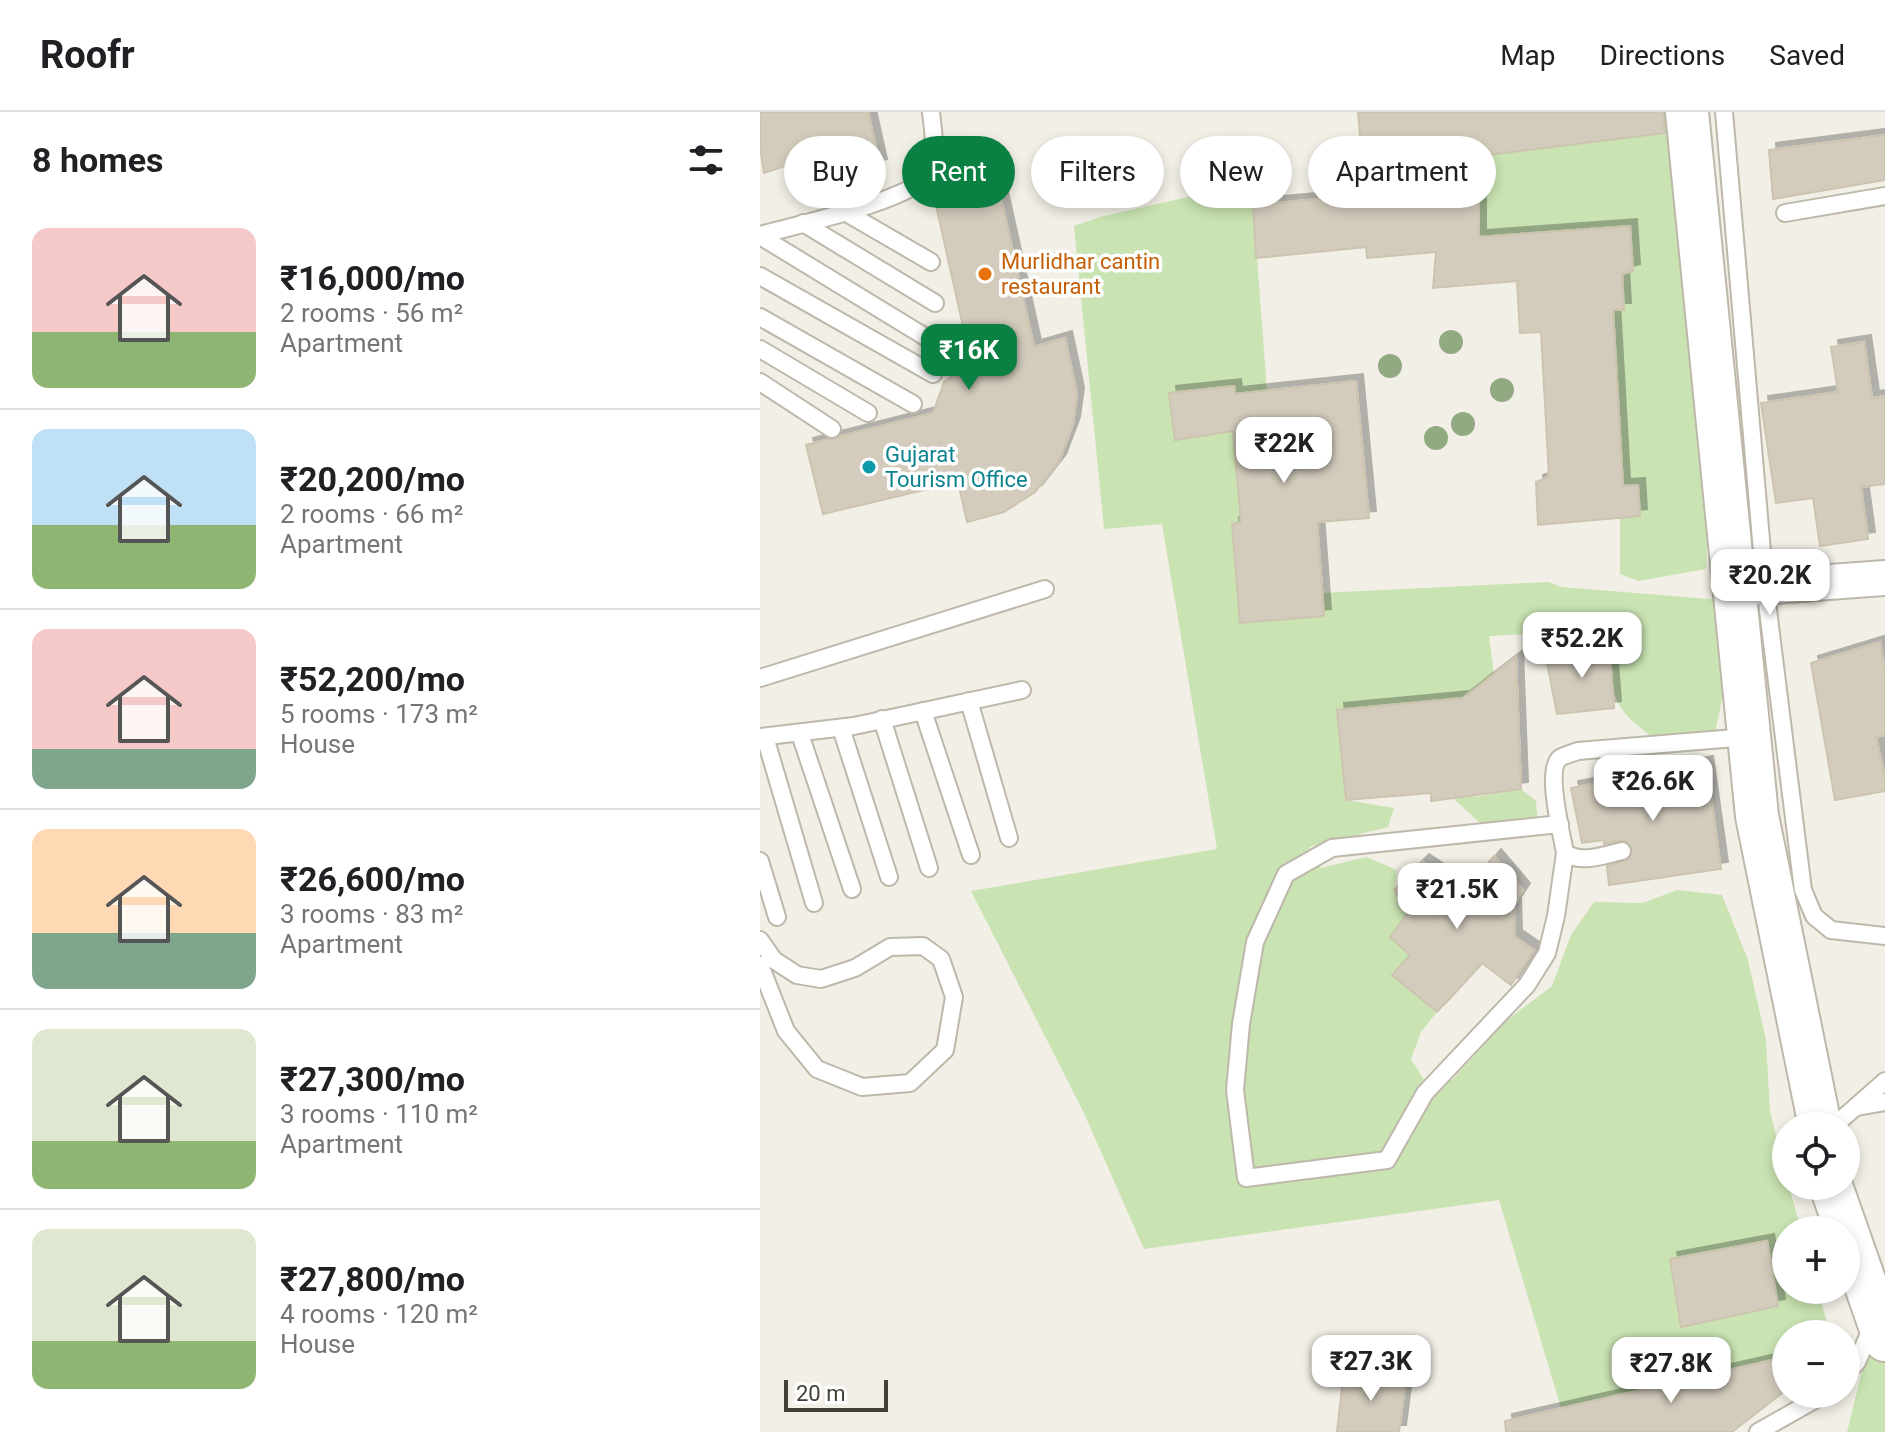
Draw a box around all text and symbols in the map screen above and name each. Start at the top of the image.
text: Roofr [40,33,135,77]
text: Map [1500,39,1556,72]
text: Directions [1600,39,1725,72]
text: Saved [1769,39,1845,72]
chip: Buy [784,136,886,208]
chip: Rent [902,136,1015,208]
chip: Filters [1031,136,1164,208]
chip: New [1180,136,1292,208]
chip: Apartment [1308,136,1496,208]
icon: filters [684,138,728,182]
text: 8 homes [32,140,163,180]
place label: Murlidhar cantin restaurant [1001,249,1160,299]
text: ₹16,000/mo [280,258,465,298]
icon: home [96,260,192,356]
marker: Murlidhar cantin restaurant [976,265,994,283]
text: 2 rooms · 56 m² [280,298,463,328]
pin: ₹16K [922,324,1016,392]
text: Apartment [280,328,403,358]
text: ₹16K [939,335,999,365]
pin: ₹22K [1237,417,1331,485]
text: ₹22K [1254,428,1314,458]
place label: Gujarat Tourism Office [885,442,1028,492]
marker: Gujarat Tourism Office [860,458,878,476]
text: ₹20,200/mo [280,459,465,499]
icon: home [96,461,192,557]
text: 2 rooms · 66 m² [280,499,463,529]
text: Apartment [280,529,403,559]
pin: ₹20.2K [1705,549,1835,617]
text: ₹20.2K [1729,560,1811,590]
pin: ₹52.2K [1517,612,1647,680]
text: ₹52.2K [1541,623,1623,653]
text: ₹52,200/mo [280,659,465,699]
icon: home [96,661,192,757]
text: 5 rooms · 173 m² [280,699,478,729]
text: House [280,729,355,759]
pin: ₹26.6K [1588,755,1718,823]
text: ₹26.6K [1612,766,1694,796]
text: ₹26,600/mo [280,859,465,899]
icon: home [96,861,192,957]
pin: ₹21.5K [1392,863,1522,931]
text: ₹21.5K [1416,874,1498,904]
text: 3 rooms · 83 m² [280,899,463,929]
text: Apartment [280,929,403,959]
text: ₹27,300/mo [280,1059,465,1099]
icon: home [96,1061,192,1157]
text: 3 rooms · 110 m² [280,1099,478,1129]
map controls [1772,1112,1860,1408]
button: locate [1772,1112,1860,1200]
text: Apartment [280,1129,403,1159]
button: + [1772,1216,1860,1304]
text: ₹27,800/mo [280,1259,465,1299]
icon: home [96,1261,192,1357]
text: 4 rooms · 120 m² [280,1299,478,1329]
button: − [1772,1320,1860,1408]
text: House [280,1329,355,1359]
pin: ₹27.3K [1306,1335,1436,1403]
pin: ₹27.8K [1606,1337,1736,1405]
text: ₹27.3K [1330,1346,1412,1376]
text: ₹27.8K [1630,1348,1712,1378]
scale bar [784,1376,888,1412]
text: 20 m [796,1381,845,1406]

